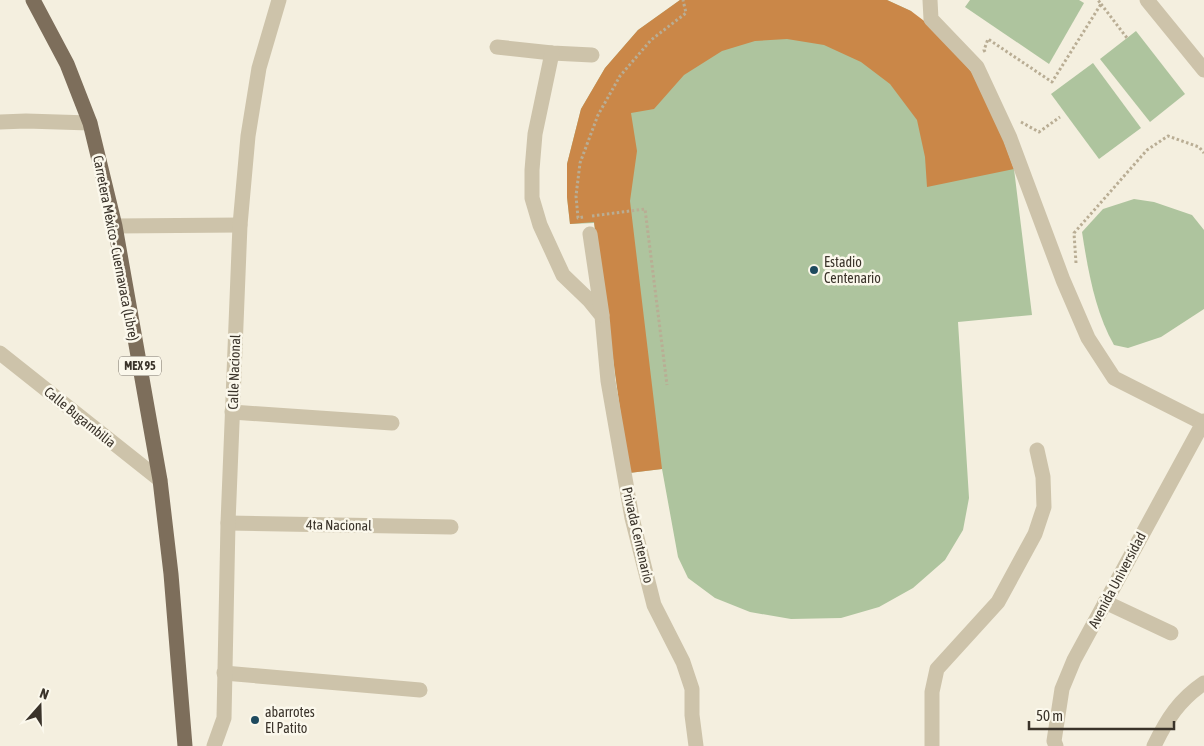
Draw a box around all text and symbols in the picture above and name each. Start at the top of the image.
street label: Carretera México - Cuernavaca (Libre) [90,154,142,342]
place label: Estadio Centenario [824,254,881,286]
marker: Estadio Centenario [808,264,820,276]
street label: Calle Nacional [225,334,243,410]
road number: MEX 95 [119,356,161,376]
street label: Calle Bugambilia [41,383,119,451]
street label: Privada Centenario [619,485,657,585]
street label: 4ta Nacional [306,516,372,534]
street label: Avenida Universidad [1085,529,1149,631]
north arrow [15,681,65,731]
text: N [38,685,51,703]
scale bar [1029,698,1174,730]
place label: abarrotes El Patito [265,704,315,736]
text: 50 m [1036,707,1063,724]
marker: abarrotes El Patito [249,714,261,726]

